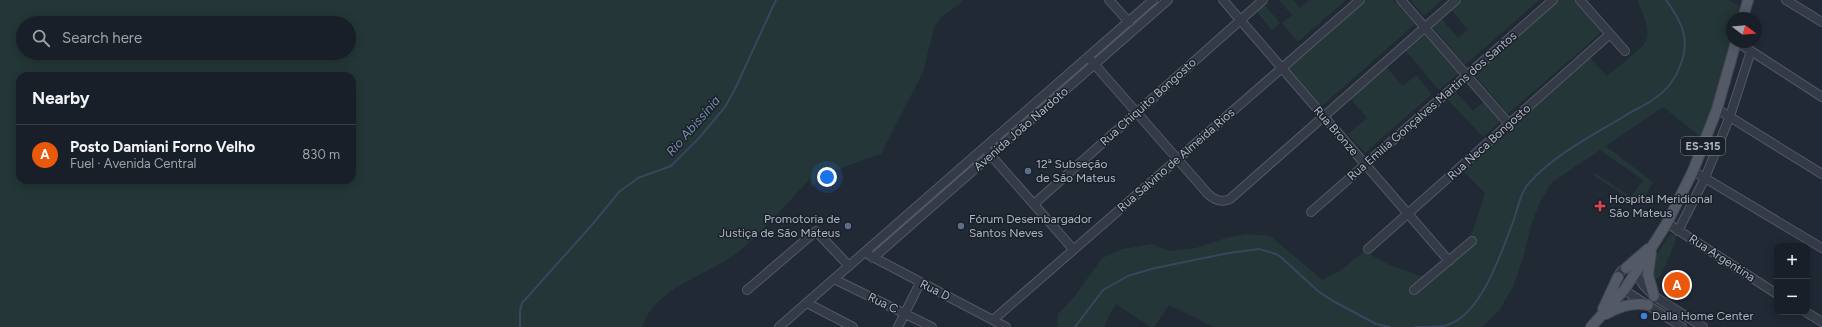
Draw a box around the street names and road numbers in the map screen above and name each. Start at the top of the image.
street label: Rua Emilia Gonçalves Martins dos Santos [1344,28,1520,183]
street label: Rua Chiquito Bongosto [1097,55,1199,149]
street label: Avenida João Nardoto [971,84,1071,174]
street label: Rua Neca Bongosto [1445,101,1533,183]
street label: Rua Bronze [1311,103,1362,159]
street label: Rua Salvino de Almeida Rios [1114,105,1238,215]
road number: ES-315 [1681,137,1725,155]
street label: Rua Argentina [1686,231,1758,285]
street label: Rua D [918,277,952,303]
street label: Rua C [866,290,901,316]

